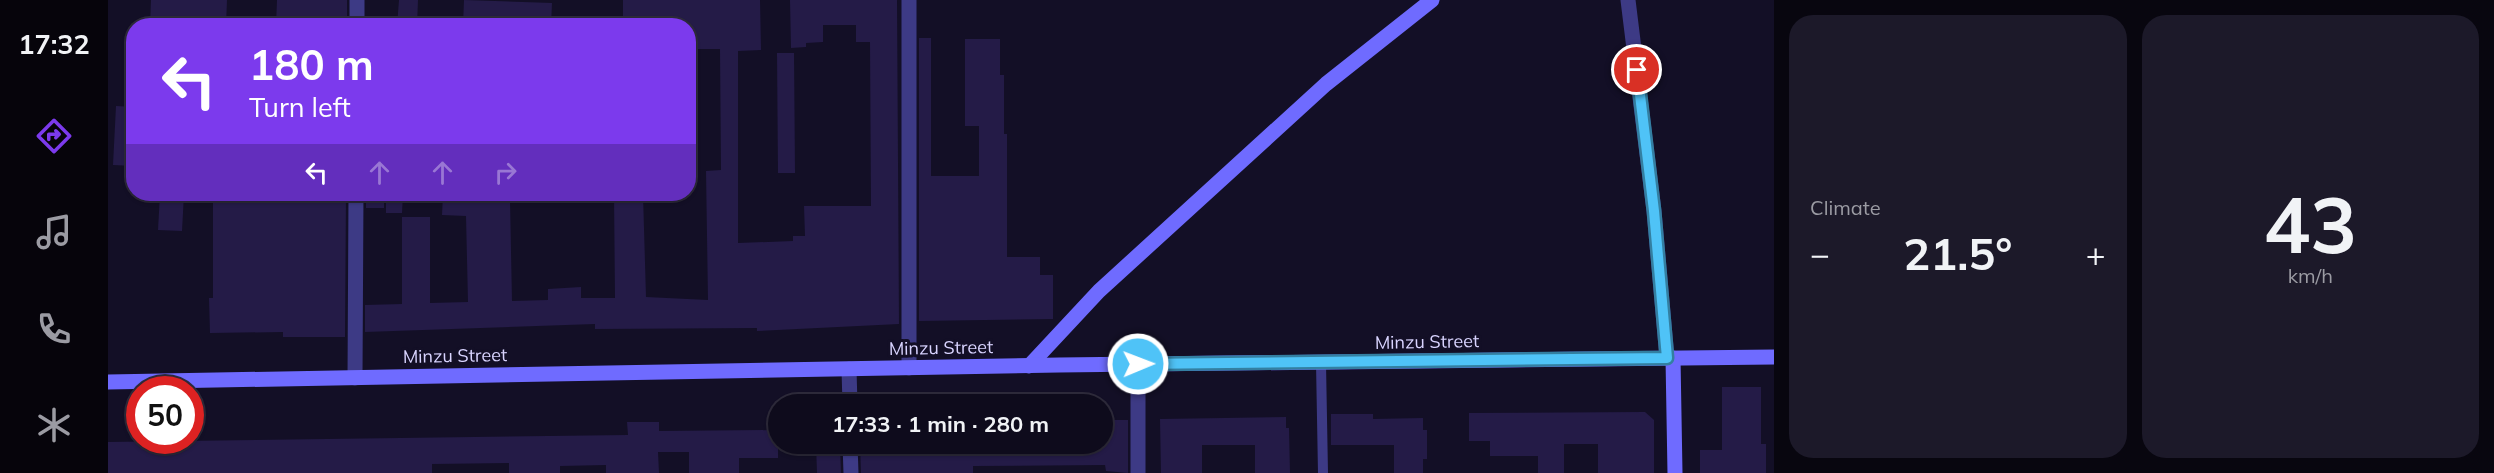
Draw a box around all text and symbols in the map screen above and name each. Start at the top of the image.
text: 17:32 [18,27,90,61]
text: 180 m [249,38,374,91]
icon: left [150,42,228,120]
pin [1611,44,1662,95]
icon: arrive [1620,53,1653,86]
text: Turn left [249,90,351,124]
icon: directions [33,115,75,157]
icon: left [300,156,333,189]
icon: ahead [363,156,396,189]
icon: ahead [426,156,459,189]
icon: right [489,156,522,189]
text: 43 [2263,175,2357,273]
text: Climate [1810,195,1881,220]
icon: music [33,211,75,253]
text: 21.5° [1903,225,2012,281]
text: − [1810,233,1830,274]
text: + [2086,233,2106,274]
text: km/h [2288,263,2333,288]
icon: phone [33,308,75,350]
street label: Minzu Street [1375,329,1479,354]
position arrow [1106,332,1170,396]
street label: Minzu Street [889,335,993,360]
street label: Minzu Street [403,343,507,368]
speed limit sign: 50 [126,376,204,454]
icon: climate [33,404,75,446]
text: 17:33 · 1 min · 280 m [832,410,1049,438]

